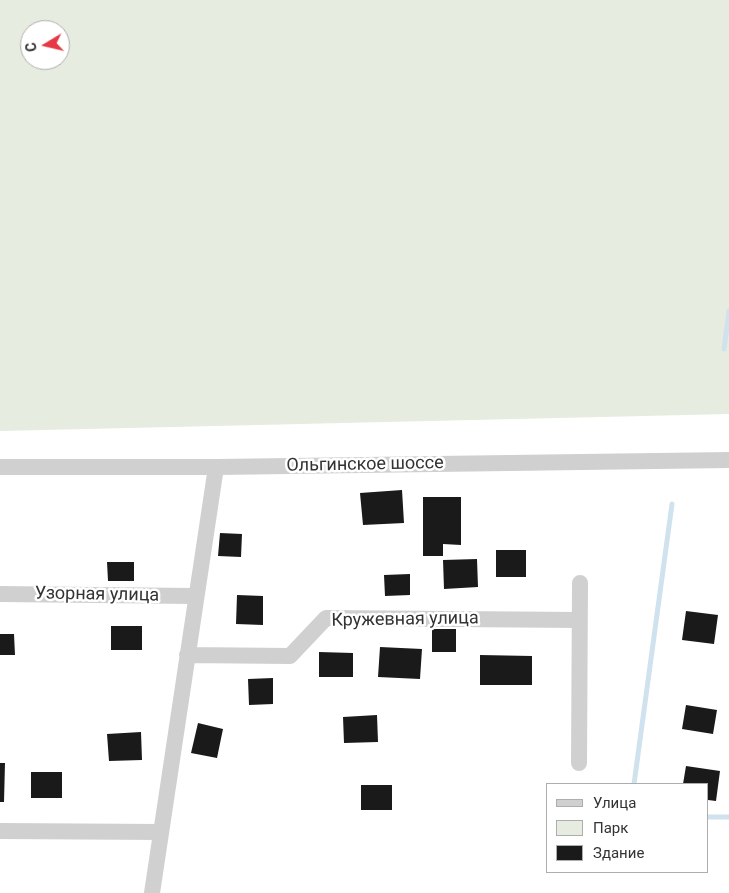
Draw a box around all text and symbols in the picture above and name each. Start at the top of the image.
north arrow [20,20,70,70]
text: С [23,41,40,53]
street label: Ольгинское шоссе [286,453,444,477]
street label: Узорная улица [35,583,159,607]
street label: Кружевная улица [331,608,479,632]
legend [546,783,709,873]
text: Улица [593,794,636,812]
text: Парк [593,819,628,837]
text: Здание [593,844,644,862]

